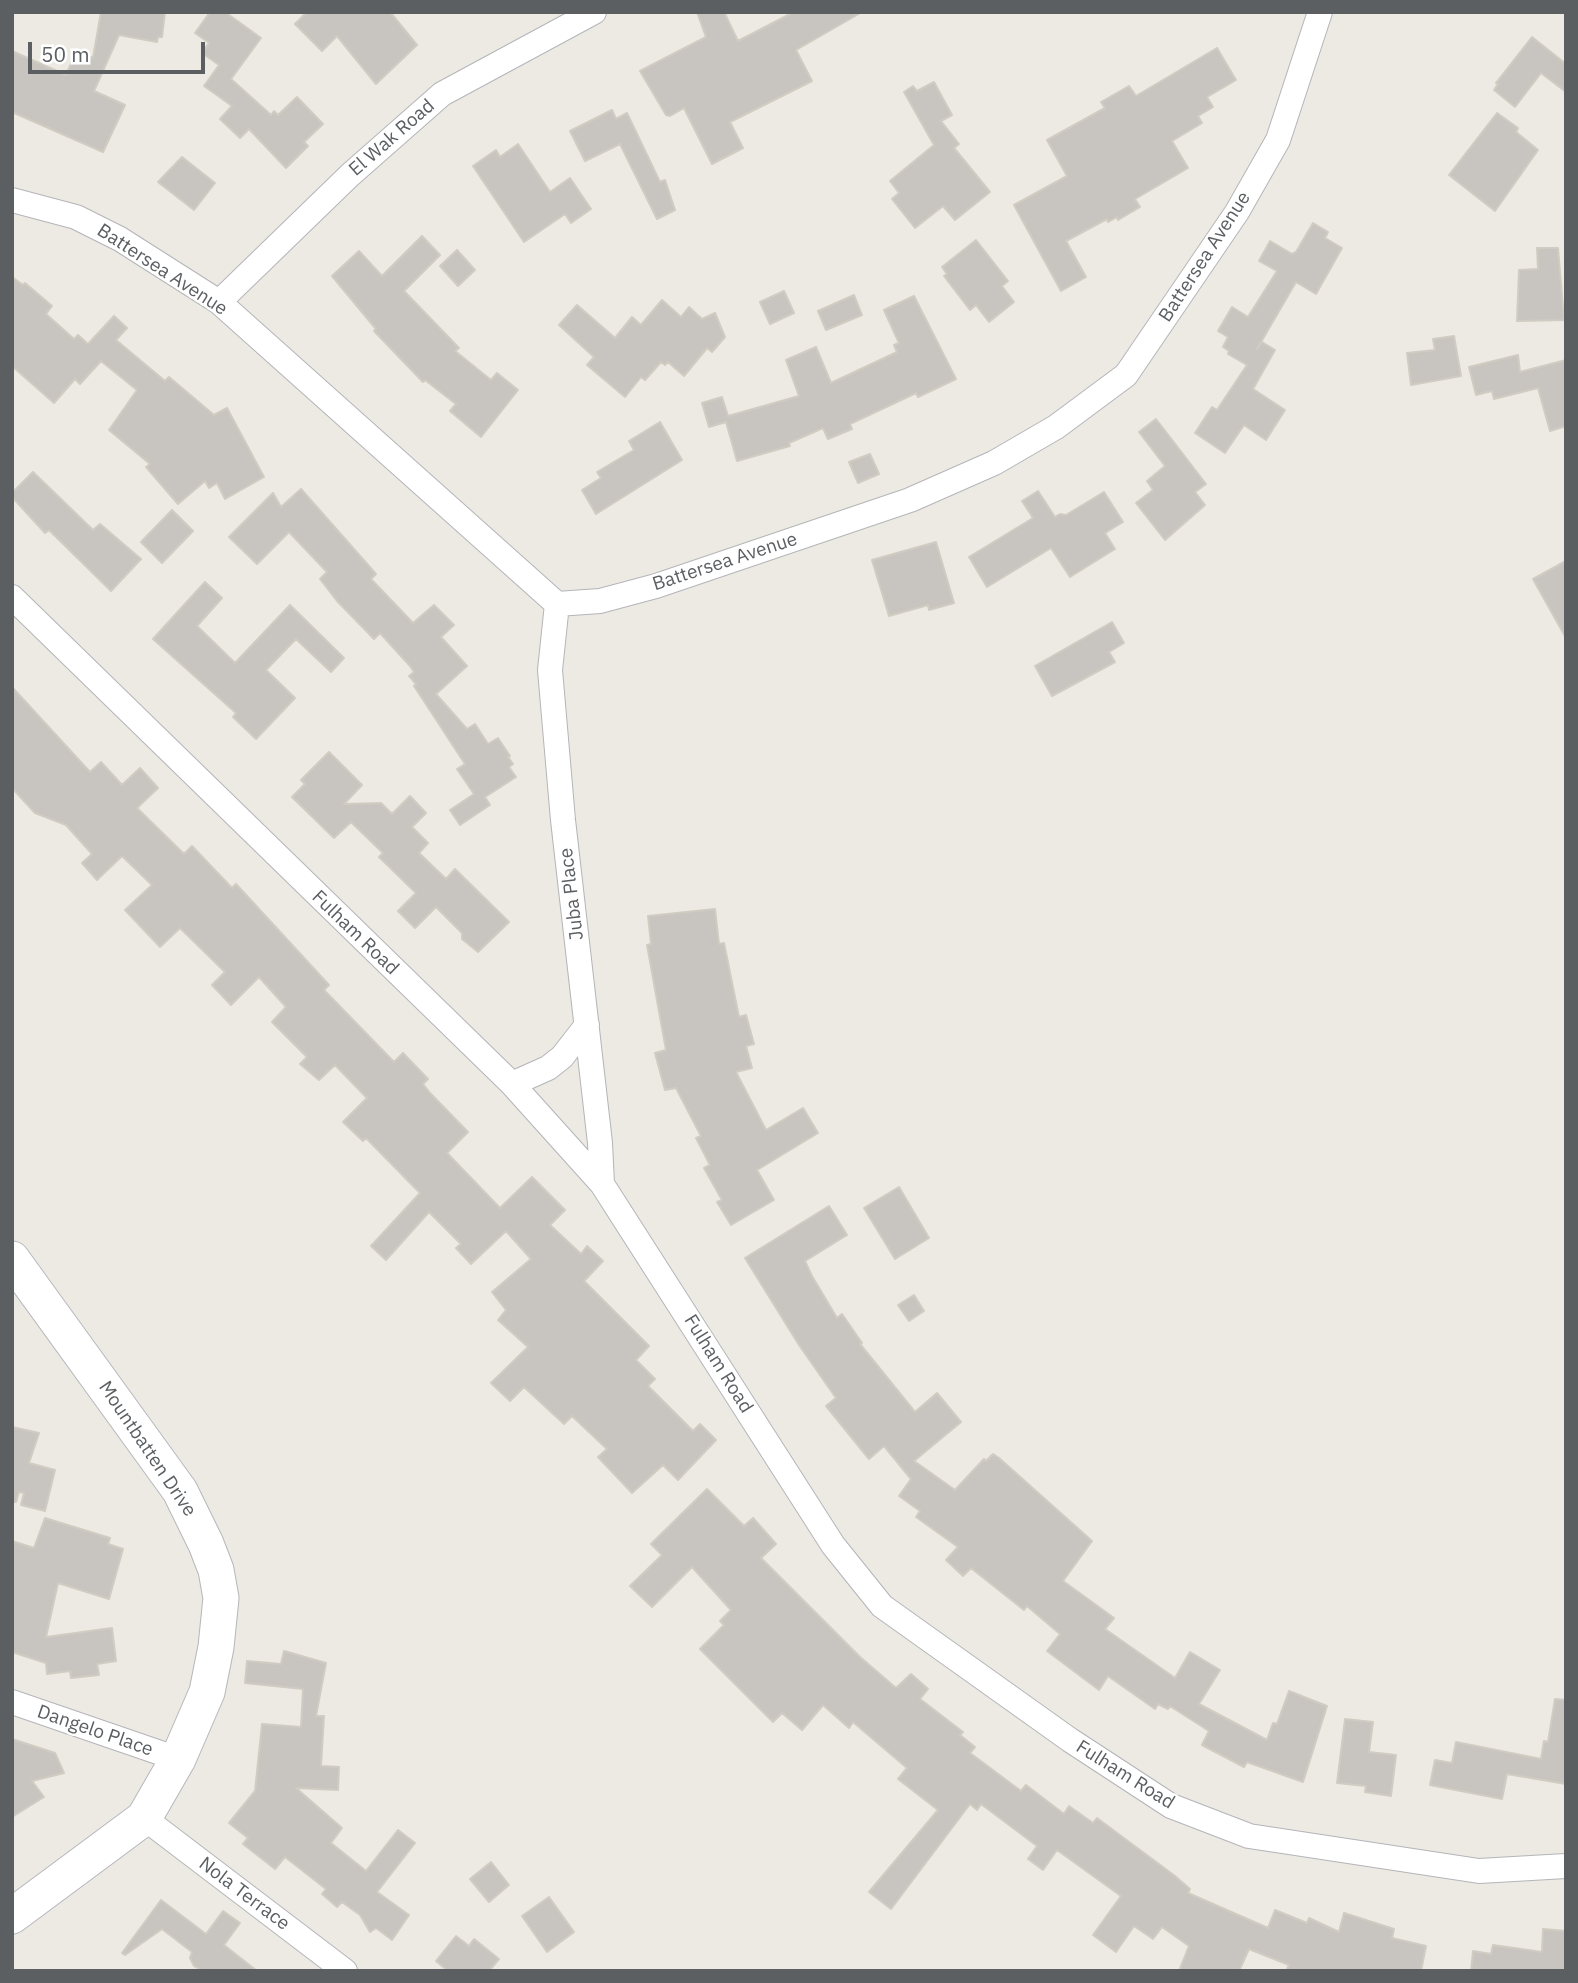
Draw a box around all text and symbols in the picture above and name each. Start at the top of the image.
scale bar [32,28,208,72]
text: 50 m [41,40,90,68]
street label: El Wak Road [345,95,439,181]
street label: Battersea Avenue [1154,188,1256,326]
street label: Battersea Avenue [93,219,231,321]
street label: Battersea Avenue [650,528,800,596]
street label: Juba Place [555,847,589,941]
street label: Fulham Road [307,886,403,980]
street label: Fulham Road [679,1311,757,1417]
street label: Mountbatten Drive [93,1377,201,1521]
street label: Dangelo Place [34,1701,156,1761]
street label: Fulham Road [1072,1736,1178,1814]
street label: Nola Terrace [194,1852,294,1936]

